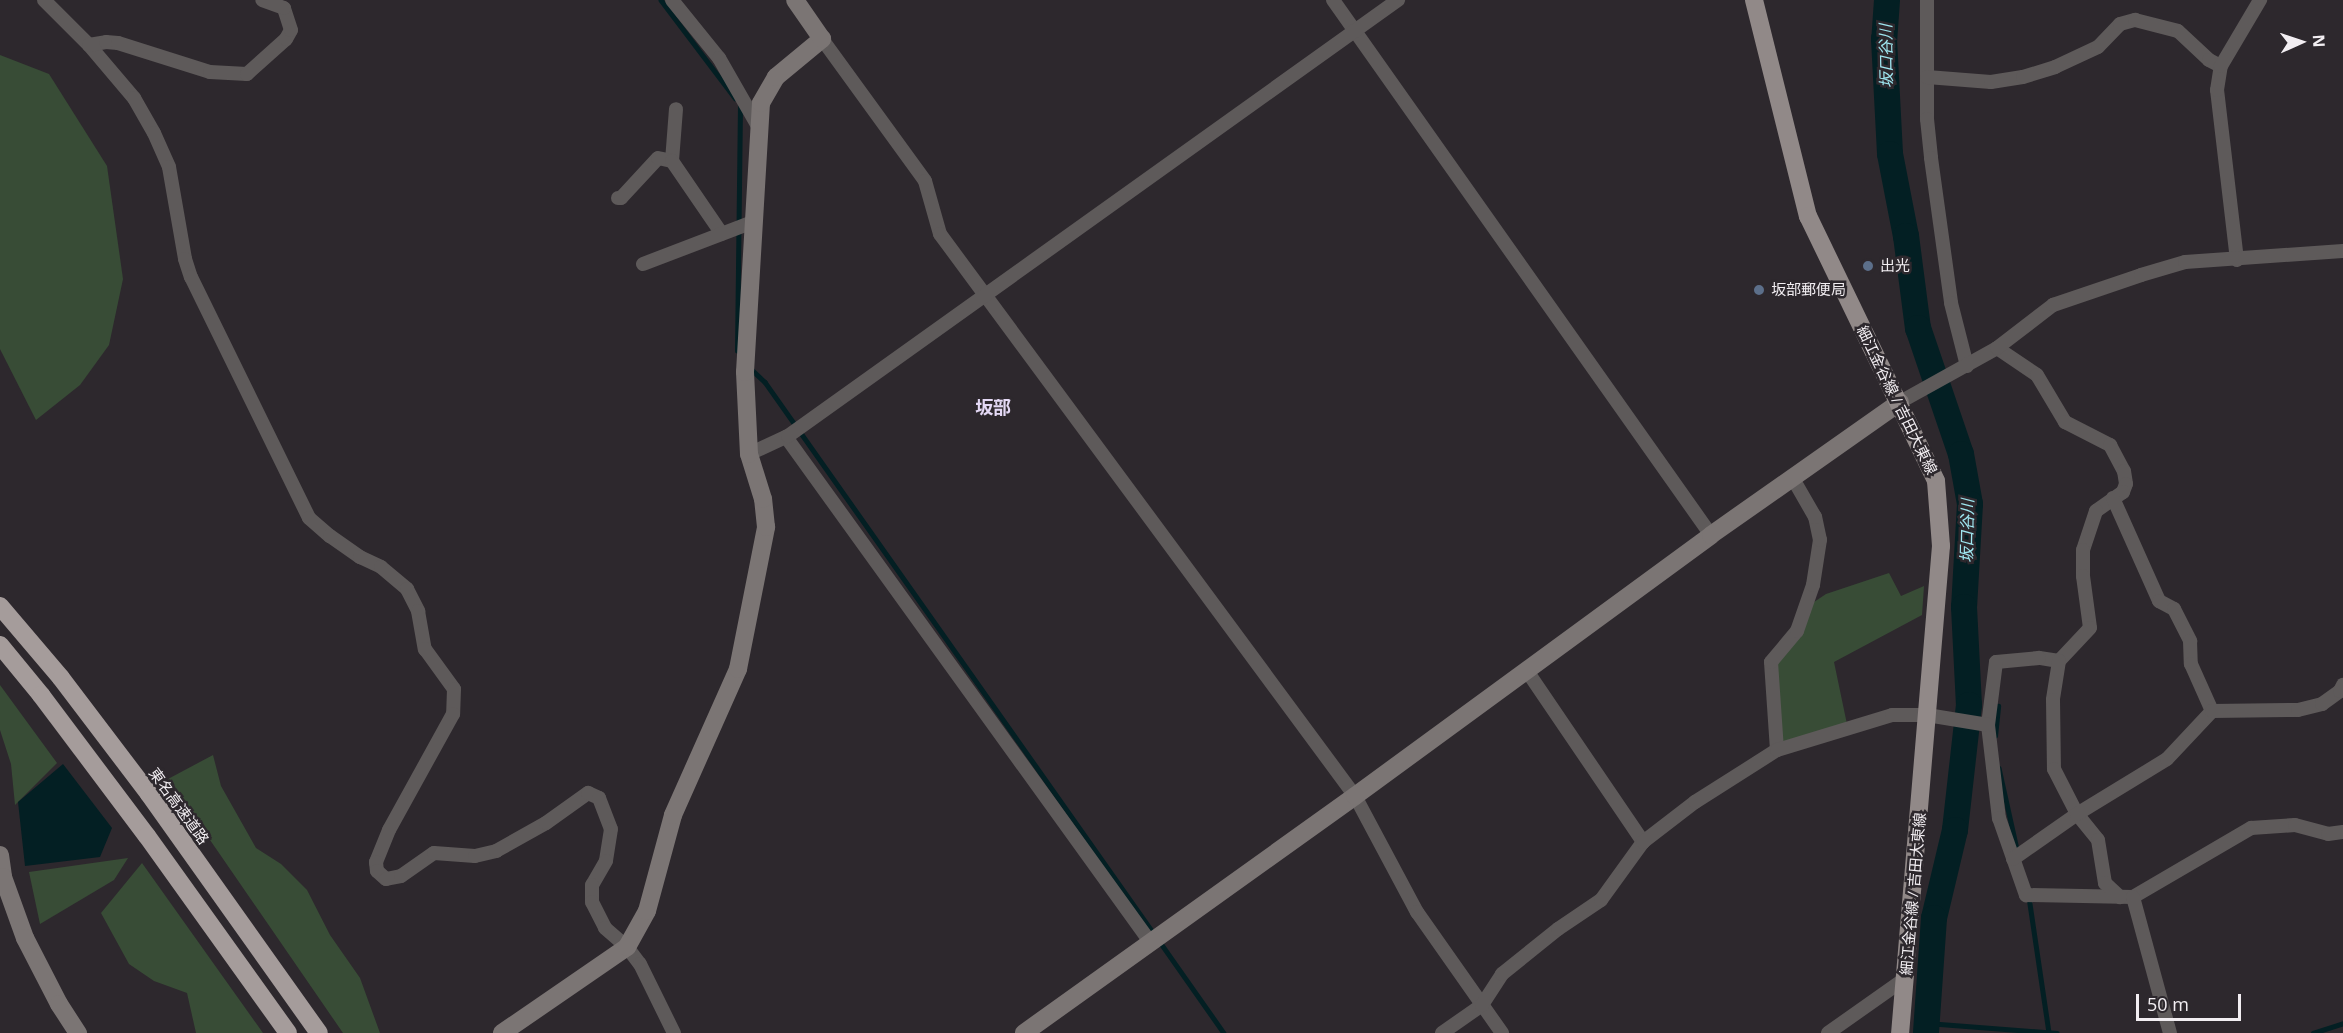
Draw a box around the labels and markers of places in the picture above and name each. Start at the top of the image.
place label: 出光 [1880,257,1910,275]
marker: 出光 [1861,259,1875,273]
place label: 坂部郵便局 [1771,281,1846,299]
marker: 坂部郵便局 [1752,283,1766,297]

